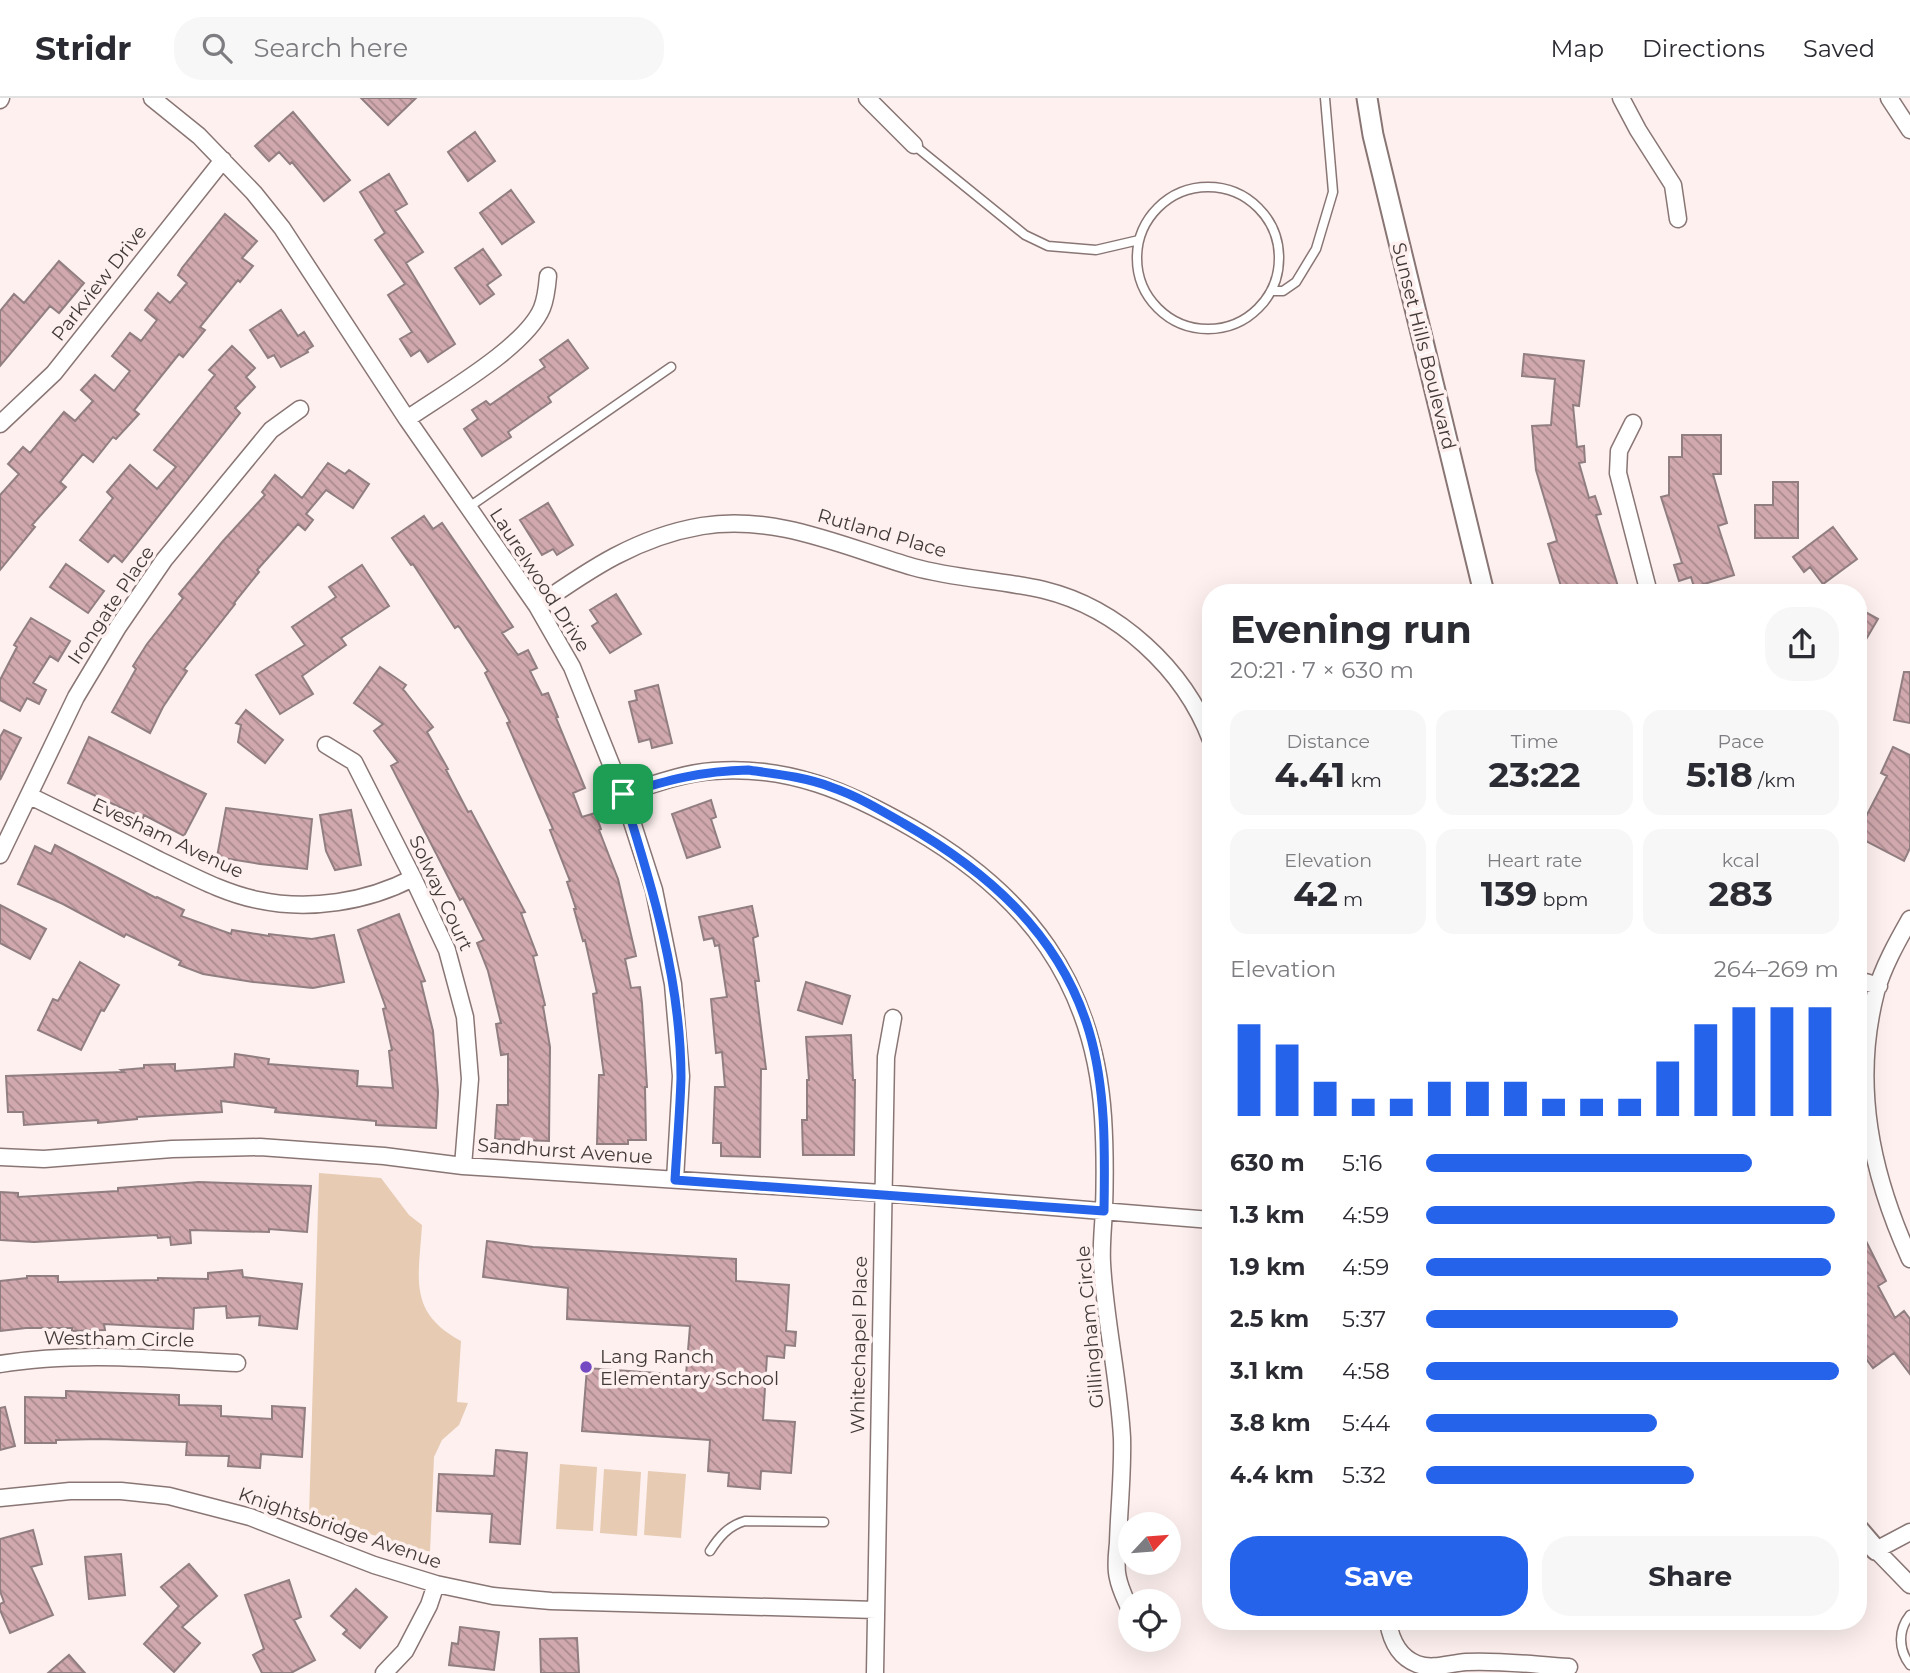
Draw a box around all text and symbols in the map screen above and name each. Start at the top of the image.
search box [174,17,664,80]
text: Stridr [35,28,132,68]
icon: search [198,29,236,67]
text: Search here [254,32,408,64]
text: Map [1551,34,1604,63]
text: Directions [1642,34,1765,63]
text: Saved [1803,34,1875,63]
street label: Parkview Drive [47,220,151,346]
street label: Sunset Hills Boulevard [1387,240,1461,452]
street label: Laurelwood Drive [485,504,595,656]
street label: Rutland Place [815,504,949,562]
street label: Irongate Place [63,541,159,669]
text: Evening run [1230,606,1472,653]
button: share [1765,607,1839,681]
text: 20:21 · 7 × 630 m [1230,656,1414,684]
text: Distance [1286,730,1370,753]
text: Time [1511,730,1558,753]
text: Pace [1718,730,1764,753]
text: 4.41 [1275,753,1345,796]
text: 23:22 [1489,753,1580,796]
text: 5:18 [1686,753,1753,796]
pin [593,764,653,824]
text: km [1345,769,1382,792]
text: /km [1753,769,1796,792]
icon: arrive [604,775,642,813]
street label: Evesham Avenue [89,793,247,883]
street label: Solway Court [404,832,478,955]
text: Elevation [1284,849,1372,872]
text: Heart rate [1487,849,1582,872]
text: kcal [1722,849,1760,872]
text: 42 [1293,872,1338,915]
text: 139 [1481,872,1537,915]
text: 283 [1709,872,1773,915]
text: m [1338,888,1363,911]
text: bpm [1537,888,1588,911]
text: Elevation [1230,955,1336,983]
text: 264–269 m [1714,955,1839,983]
street label: Sandhurst Avenue [477,1133,653,1169]
text: 630 m [1230,1149,1305,1177]
text: 5:16 [1342,1149,1382,1177]
text: 1.3 km [1230,1201,1305,1229]
text: 4:59 [1342,1201,1389,1229]
street label: Gillingham Circle [1071,1245,1109,1409]
text: 1.9 km [1230,1253,1305,1281]
text: 4:59 [1342,1253,1389,1281]
street label: Whitechapel Place [846,1256,872,1434]
text: 2.5 km [1230,1305,1309,1333]
text: 5:37 [1342,1305,1386,1333]
street label: Westham Circle [43,1326,195,1352]
place label: Lang Ranch Elementary School [600,1345,779,1390]
text: 3.1 km [1230,1357,1304,1385]
text: 4:58 [1342,1357,1390,1385]
marker: Lang Ranch Elementary School [578,1359,594,1375]
text: 3.8 km [1230,1409,1311,1437]
text: 5:44 [1342,1409,1390,1437]
text: 4.4 km [1230,1461,1314,1489]
text: 5:32 [1342,1461,1386,1489]
street label: Knightsbridge Avenue [235,1482,445,1574]
north arrow [1118,1512,1181,1575]
map controls [1118,1512,1181,1652]
button: Save [1230,1536,1528,1616]
button: Share [1542,1536,1839,1616]
button: locate [1118,1589,1181,1652]

